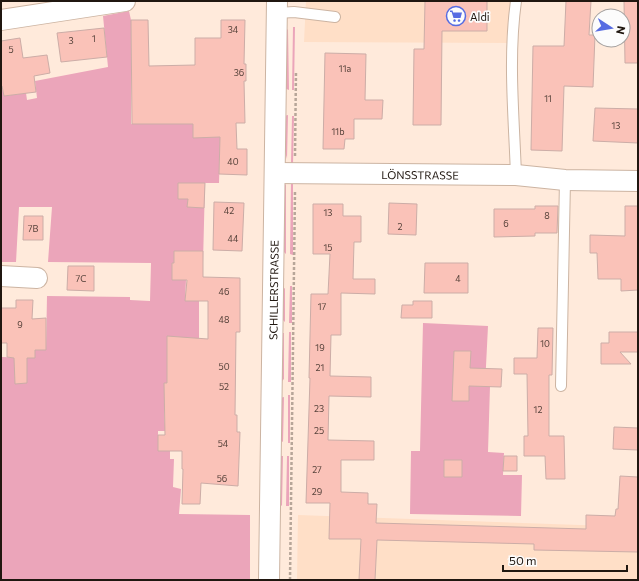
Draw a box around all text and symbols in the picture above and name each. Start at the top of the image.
supermarket icon: Aldi [445,5,467,27]
north arrow [591,8,631,48]
place label: Aldi [470,10,490,23]
house number: 34 [228,24,239,35]
text: N [614,25,628,36]
house number: 1 [92,33,96,44]
house number: 3 [68,35,74,46]
house number: 5 [8,44,14,55]
house number: 11a [339,63,351,74]
house number: 36 [234,67,244,78]
house number: 11 [544,93,552,104]
house number: 13 [612,120,620,131]
house number: 11b [331,126,345,137]
house number: 40 [227,156,239,167]
street label: LÖNSSTRASSE [381,166,459,181]
house number: 42 [224,205,234,216]
house number: 13 [324,207,332,218]
house number: 8 [544,210,550,221]
house number: 6 [503,218,509,229]
house number: 2 [398,221,403,232]
house number: 7B [28,223,38,234]
house number: 44 [228,233,239,244]
street label: SCHILLERSTRASSE [266,240,280,340]
house number: 15 [323,242,333,253]
house number: 7C [76,273,86,284]
house number: 4 [455,273,461,284]
house number: 46 [219,286,229,297]
house number: 17 [318,301,327,312]
house number: 48 [219,314,229,325]
house number: 9 [17,319,23,330]
house number: 10 [540,338,550,349]
house number: 19 [315,342,325,353]
house number: 50 [218,361,230,372]
house number: 21 [316,362,324,373]
house number: 52 [219,381,229,392]
house number: 23 [314,403,324,414]
house number: 12 [534,404,542,415]
house number: 25 [314,425,324,436]
house number: 54 [218,438,229,449]
house number: 27 [312,464,322,475]
house number: 56 [217,473,227,484]
house number: 29 [312,486,322,497]
scale bar [503,547,627,573]
text: 50 m [509,553,537,567]

